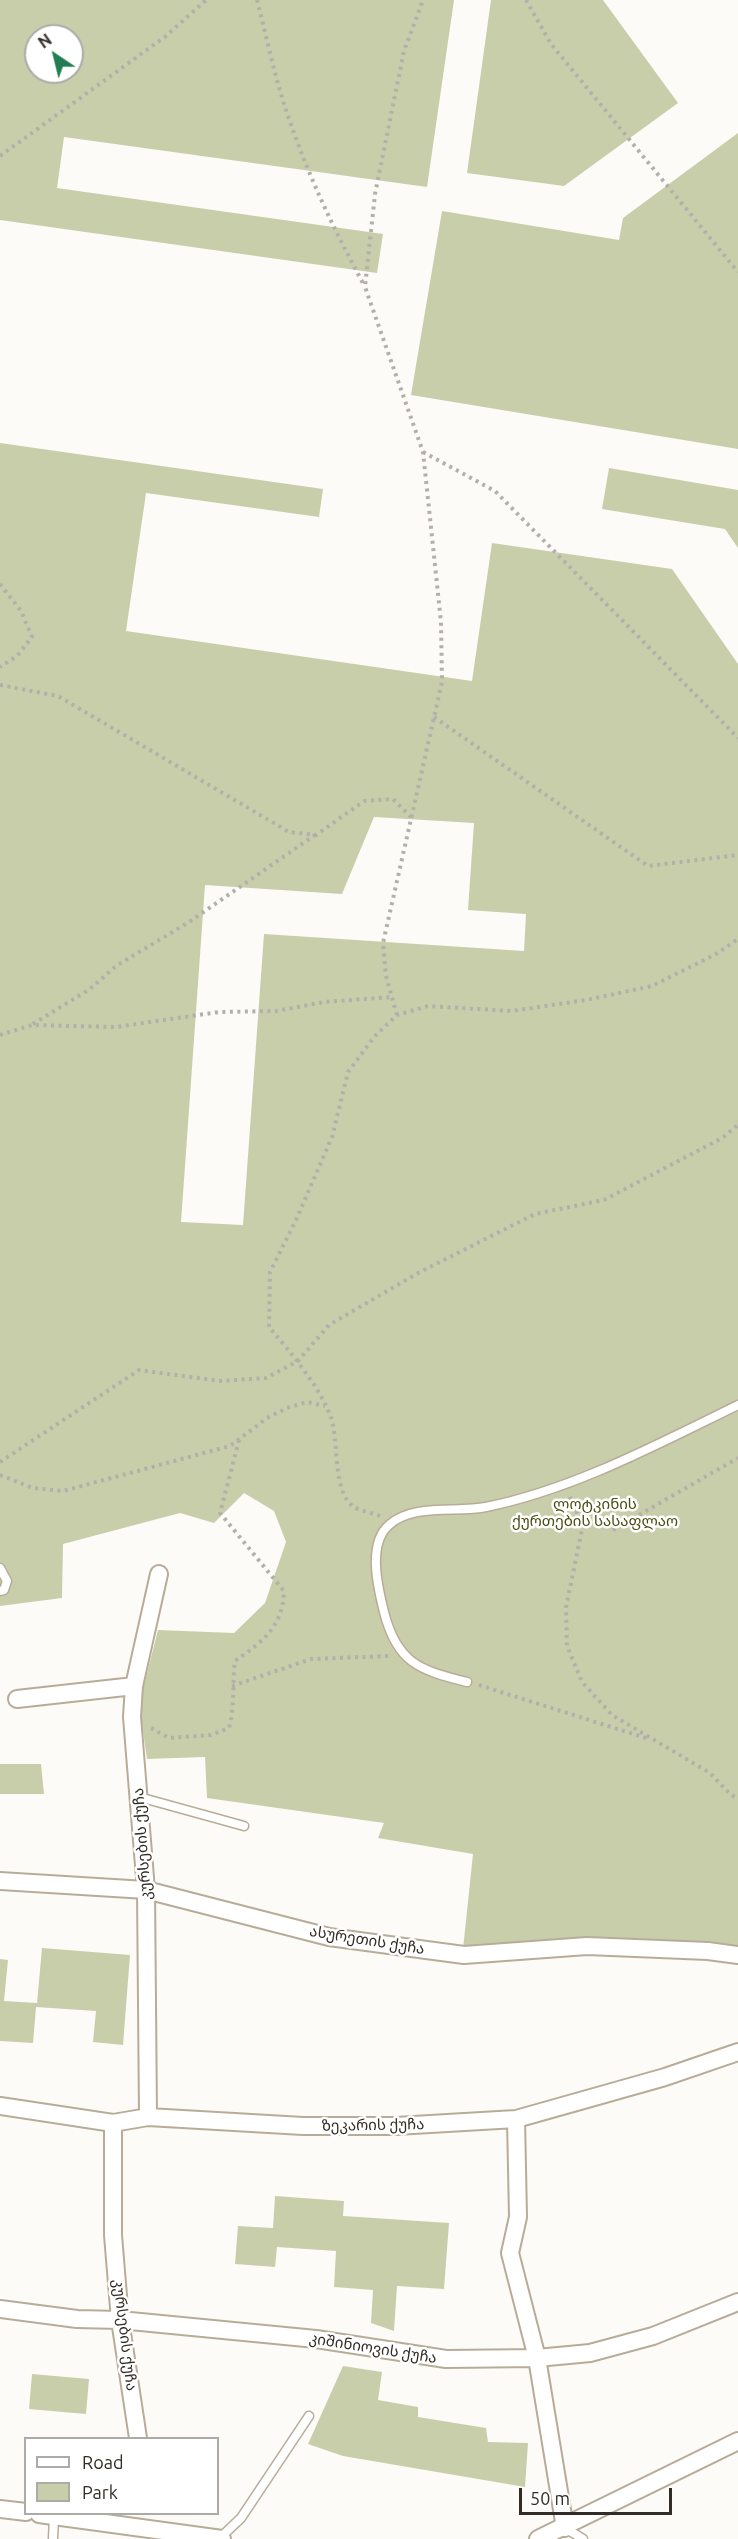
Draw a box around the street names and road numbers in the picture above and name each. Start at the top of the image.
street label: კურსების ქუჩა [129,1787,155,1901]
street label: ასურეთის ქუჩა [308,1922,426,1958]
street label: ზეკარის ქუჩა [321,2115,425,2135]
street label: კურსების ქუჩა [109,2278,141,2392]
street label: კიშინიოვის ქუჩა [308,2329,438,2367]

